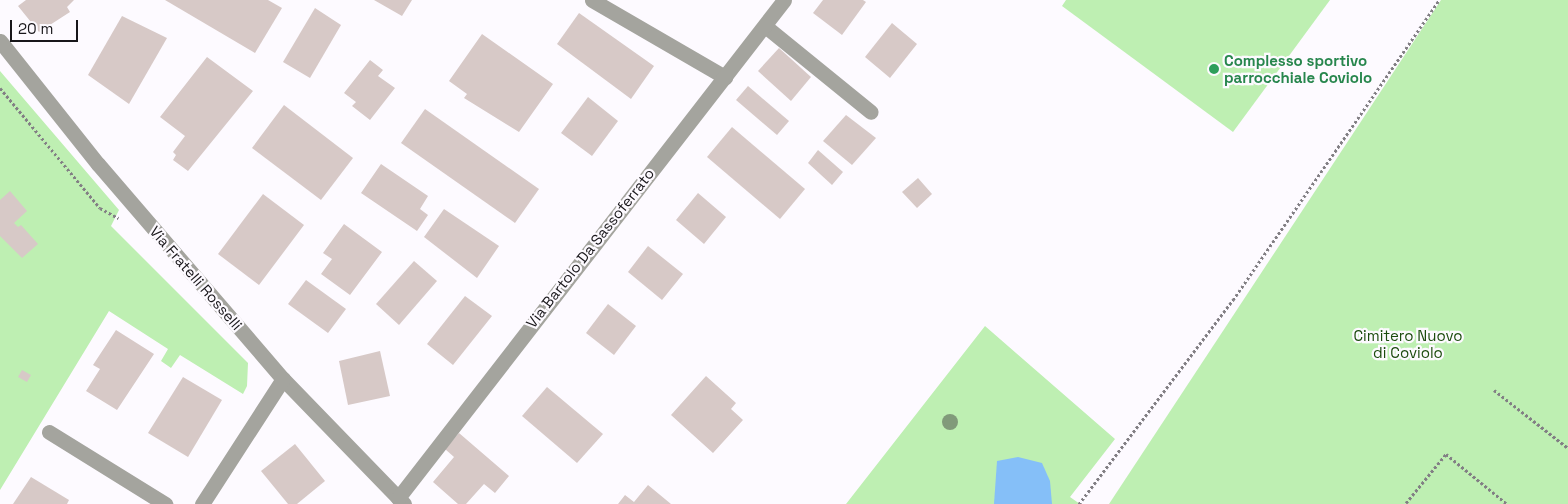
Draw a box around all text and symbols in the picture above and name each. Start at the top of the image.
scale bar [12,10,80,42]
text: 20 m [18,19,53,38]
place label: Complesso sportivo parrocchiale Coviolo [1224,51,1372,86]
marker: Complesso sportivo parrocchiale Coviolo [1208,63,1220,75]
street label: Via Bartolo Da Sassoferrato [522,165,658,331]
street label: Via Fratelli Rosselli [146,222,246,334]
park label: Cimitero Nuovo di Coviolo [1353,326,1463,361]

